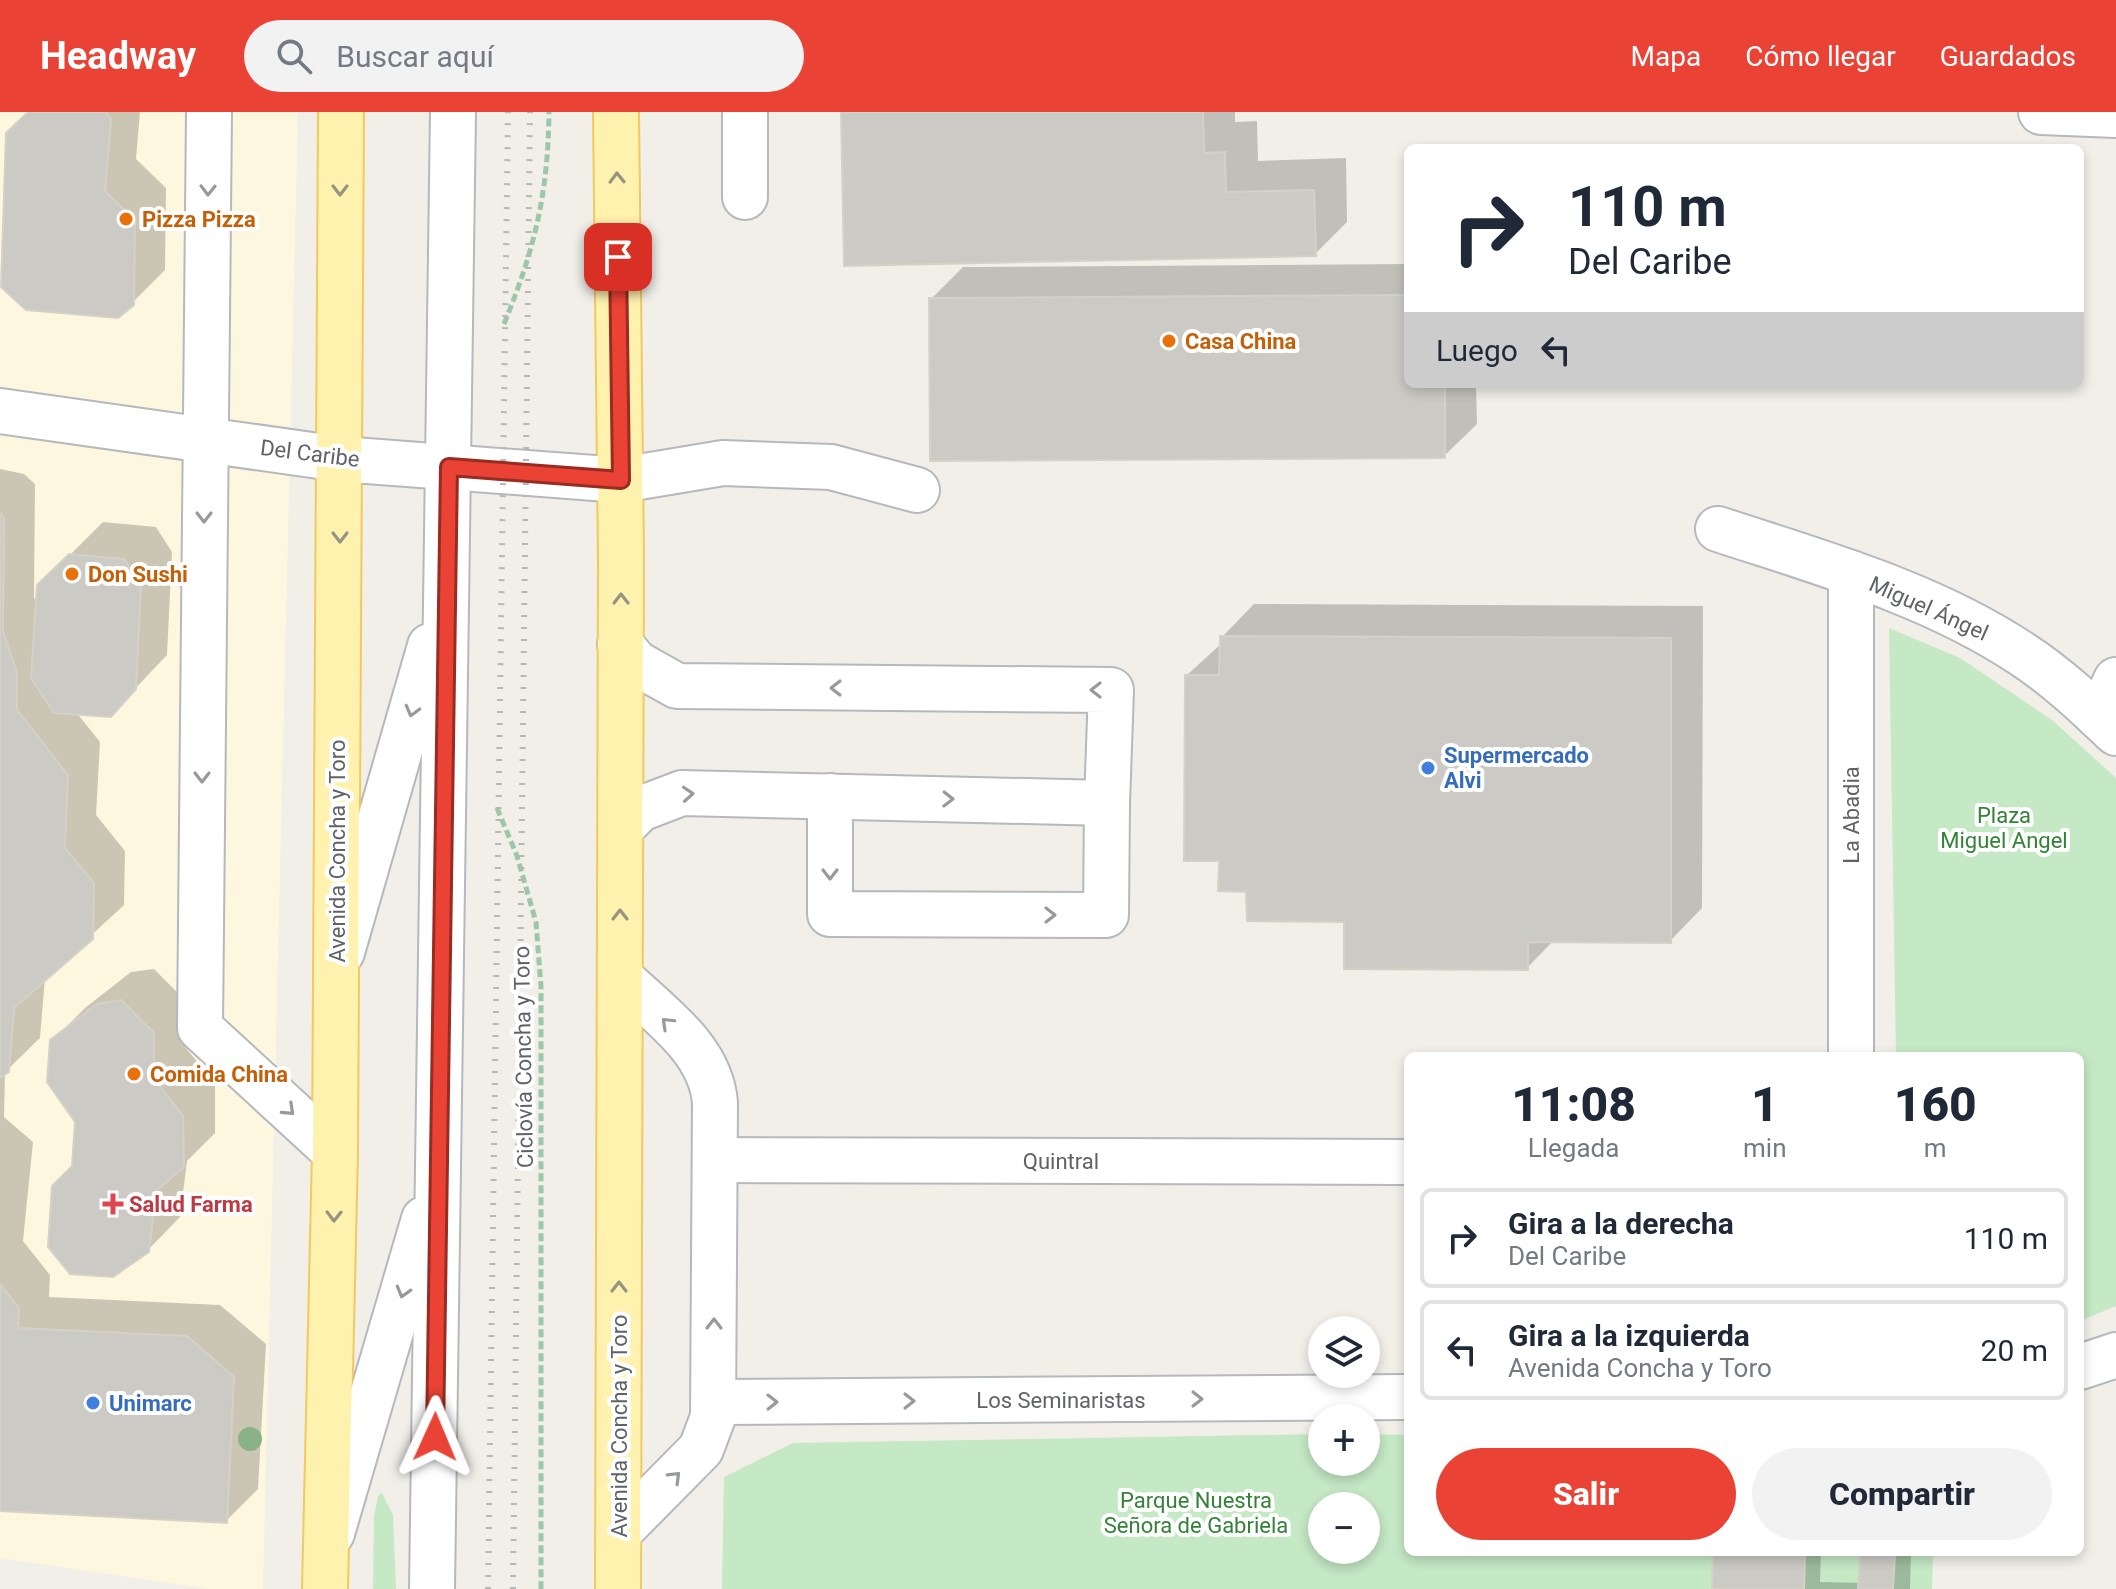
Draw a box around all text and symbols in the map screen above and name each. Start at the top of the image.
search box [244,20,804,92]
text: Headway [40,34,196,78]
icon: search [272,34,316,78]
text: Buscar aquí [336,39,494,74]
text: Mapa [1631,40,1701,73]
text: Cómo llegar [1745,40,1896,73]
text: Guardados [1940,40,2076,73]
one-way arrow [608,171,626,184]
text: 110 m [1568,174,1727,240]
icon: right [1436,176,1540,280]
one-way arrow [199,184,216,197]
one-way arrow [331,184,349,197]
place label: Pizza Pizza [142,207,256,232]
marker: Pizza Pizza [117,210,135,228]
pin [584,223,652,291]
icon: arrive [596,235,640,279]
text: Del Caribe [1568,241,1732,283]
icon: left [1534,328,1578,372]
place label: Casa China [1185,329,1297,354]
marker: Casa China [1160,332,1178,350]
text: Luego [1436,333,1518,368]
street label: Del Caribe [259,435,361,472]
one-way arrow [195,511,213,524]
one-way arrow [331,531,349,544]
place label: Don Sushi [88,562,188,587]
marker: Don Sushi [63,565,81,583]
street label: Miguel Ángel [1866,571,1992,646]
one-way arrow [612,592,630,605]
one-way arrow [829,680,842,697]
one-way arrow [1089,681,1102,699]
one-way arrow [405,703,421,717]
street label: Avenida Concha y Toro [325,739,350,963]
place label: Supermercado Alvi [1444,743,1589,793]
marker: Supermercado Alvi [1419,759,1437,777]
street label: La Abadia [1839,766,1864,864]
one-way arrow [193,771,211,784]
one-way arrow [682,786,695,803]
one-way arrow [942,791,955,808]
park label: Plaza Miguel Angel [1940,803,2068,853]
one-way arrow [821,868,839,881]
one-way arrow [1044,906,1057,924]
one-way arrow [611,908,629,921]
street label: Ciclovía Concha y Toro [509,946,538,1168]
one-way arrow [662,1018,676,1032]
place label: Comida China [150,1062,288,1087]
marker: Comida China [125,1065,143,1083]
text: 11:08 [1511,1076,1636,1133]
text: 1 [1751,1076,1779,1133]
text: 160 [1894,1076,1977,1133]
one-way arrow [280,1100,295,1114]
text: Llegada [1528,1133,1619,1163]
text: min [1743,1133,1787,1163]
text: m [1924,1133,1947,1163]
street label: Quintral [1023,1149,1099,1174]
place label: Salud Farma [129,1192,253,1217]
marker: Salud Farma [104,1195,122,1213]
text: Gira a la derecha [1508,1206,1734,1241]
one-way arrow [325,1210,342,1223]
icon: right [1440,1216,1484,1260]
text: 110 m [1964,1221,2048,1256]
text: Del Caribe [1508,1241,1626,1271]
one-way arrow [610,1280,628,1293]
one-way arrow [395,1284,412,1298]
street label: Avenida Concha y Toro [607,1314,632,1538]
map controls [1308,1316,1380,1564]
button: layers [1308,1316,1380,1388]
one-way arrow [705,1317,723,1330]
text: Gira a la izquierda [1508,1318,1750,1353]
icon: left [1440,1328,1484,1372]
text: 20 m [1981,1333,2048,1368]
text: Avenida Concha y Toro [1508,1353,1772,1383]
street label: Los Seminaristas [976,1388,1146,1413]
one-way arrow [1191,1390,1204,1408]
place label: Unimarc [109,1391,192,1416]
one-way arrow [903,1392,916,1410]
one-way arrow [766,1393,779,1411]
marker: Unimarc [84,1394,102,1412]
position arrow [393,1395,477,1479]
button: + [1308,1404,1380,1476]
button: Salir [1436,1448,1736,1540]
button: Compartir [1752,1448,2052,1540]
one-way arrow [665,1472,680,1487]
park label: Parque Nuestra Señora de Gabriela [1104,1488,1288,1538]
button: − [1308,1492,1380,1564]

